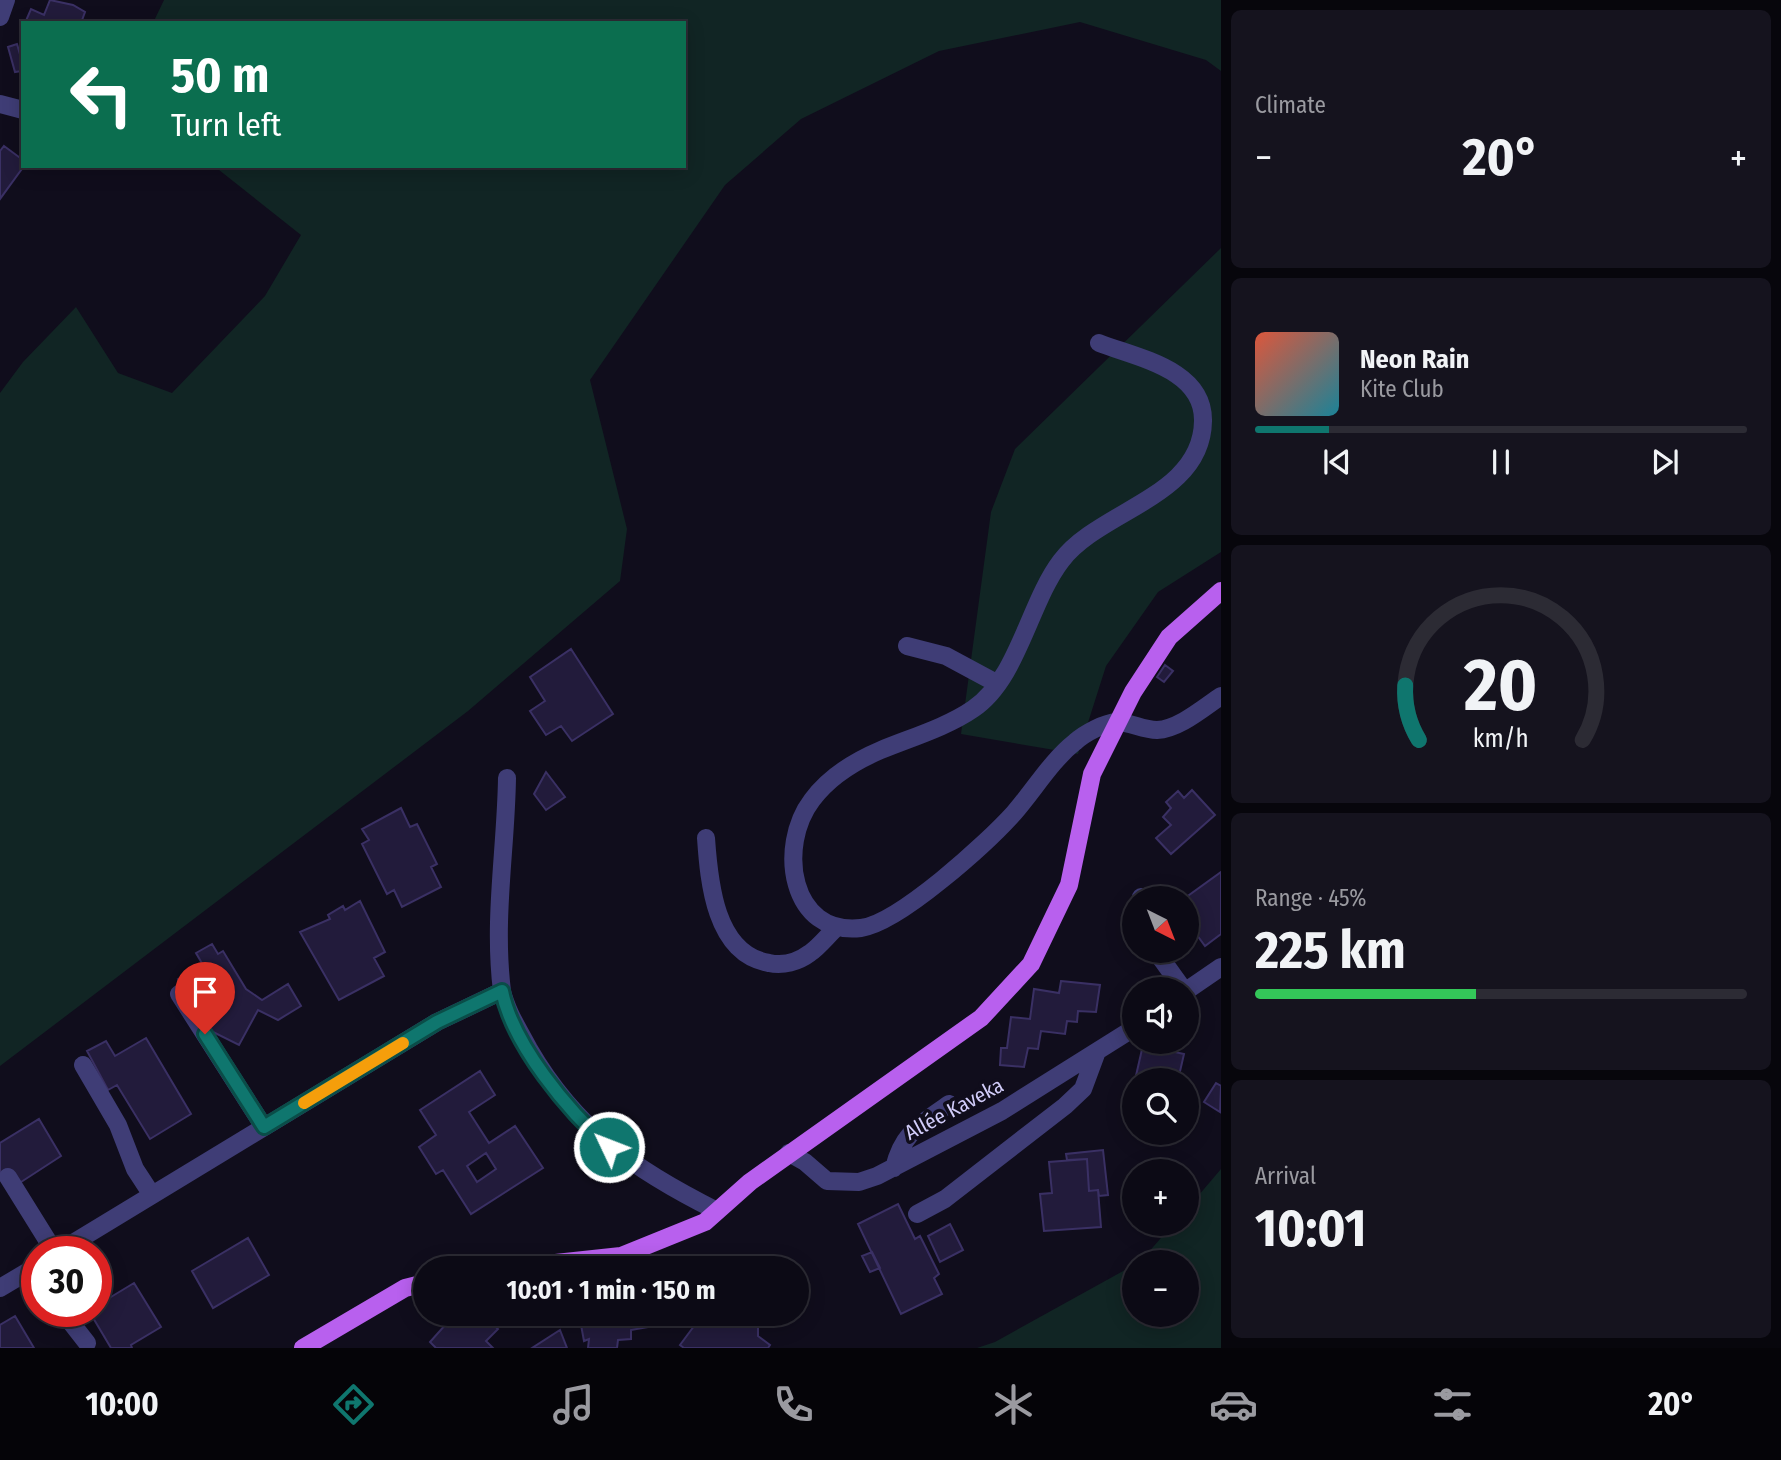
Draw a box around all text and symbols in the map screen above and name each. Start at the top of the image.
text: 50 m [171,46,269,105]
icon: left [56,49,147,140]
text: Climate [1255,91,1326,119]
text: Turn left [171,106,281,144]
text: 20° [1463,126,1539,189]
text: − [1255,135,1272,181]
text: + [1730,135,1747,181]
text: Neon Rain [1360,344,1469,375]
text: Kite Club [1360,375,1444,403]
icon: previous [1318,443,1356,481]
icon: pause [1482,443,1520,481]
icon: next [1646,443,1684,481]
text: 20 [1463,642,1538,729]
text: km/h [1473,724,1529,754]
text: Range · 45% [1255,884,1366,912]
north arrow [1122,886,1199,962]
map controls [1122,886,1199,1327]
text: 225 km [1255,919,1406,982]
pin [175,962,235,1034]
icon: arrive [186,973,224,1011]
button: sound [1122,977,1199,1054]
button: search [1122,1068,1199,1145]
street label: Allée Kaveka [900,1072,1008,1146]
position arrow [572,1110,646,1184]
button: + [1122,1159,1199,1236]
text: Arrival [1255,1162,1316,1190]
text: 10:01 [1255,1197,1367,1260]
speed limit sign: 30 [21,1236,112,1327]
button: − [1122,1250,1199,1327]
text: 10:01 · 1 min · 150 m [506,1275,716,1306]
icon: directions [329,1380,378,1429]
icon: music [549,1380,598,1429]
icon: phone [769,1380,818,1429]
icon: climate [989,1380,1038,1429]
icon: car [1209,1380,1258,1429]
icon: filters [1428,1380,1477,1429]
text: 10:00 [85,1385,159,1423]
text: 20° [1648,1385,1696,1423]

